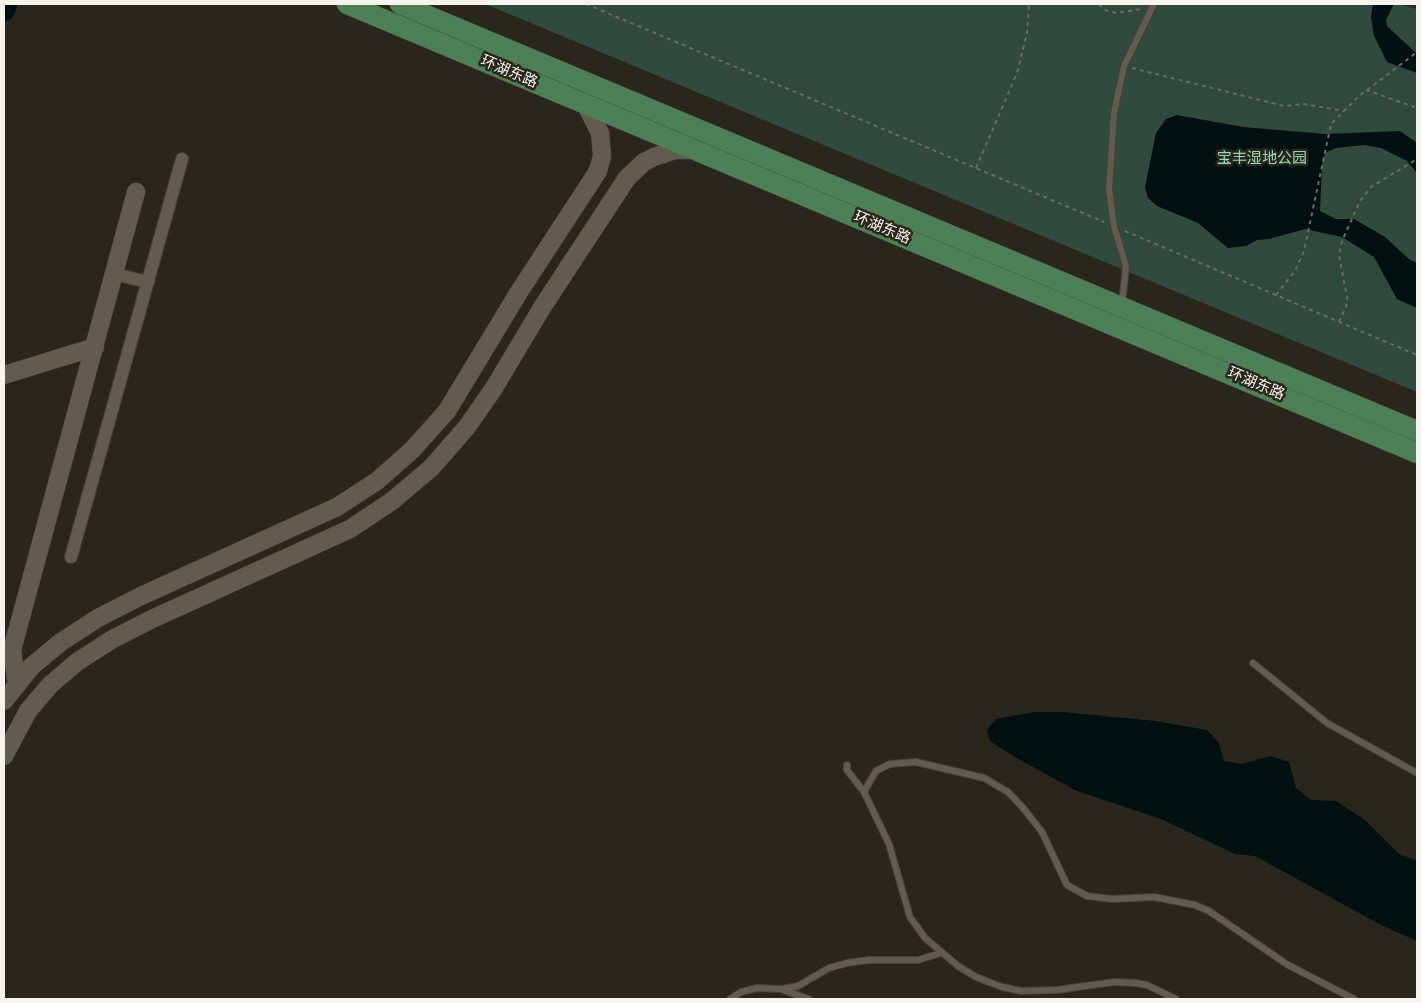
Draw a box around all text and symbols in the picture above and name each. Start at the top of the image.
street label: 环湖东路 [478,52,540,92]
park label: 宝丰湿地公园 [1217,150,1307,168]
street label: 环湖东路 [851,208,913,248]
street label: 环湖东路 [1225,364,1287,404]

